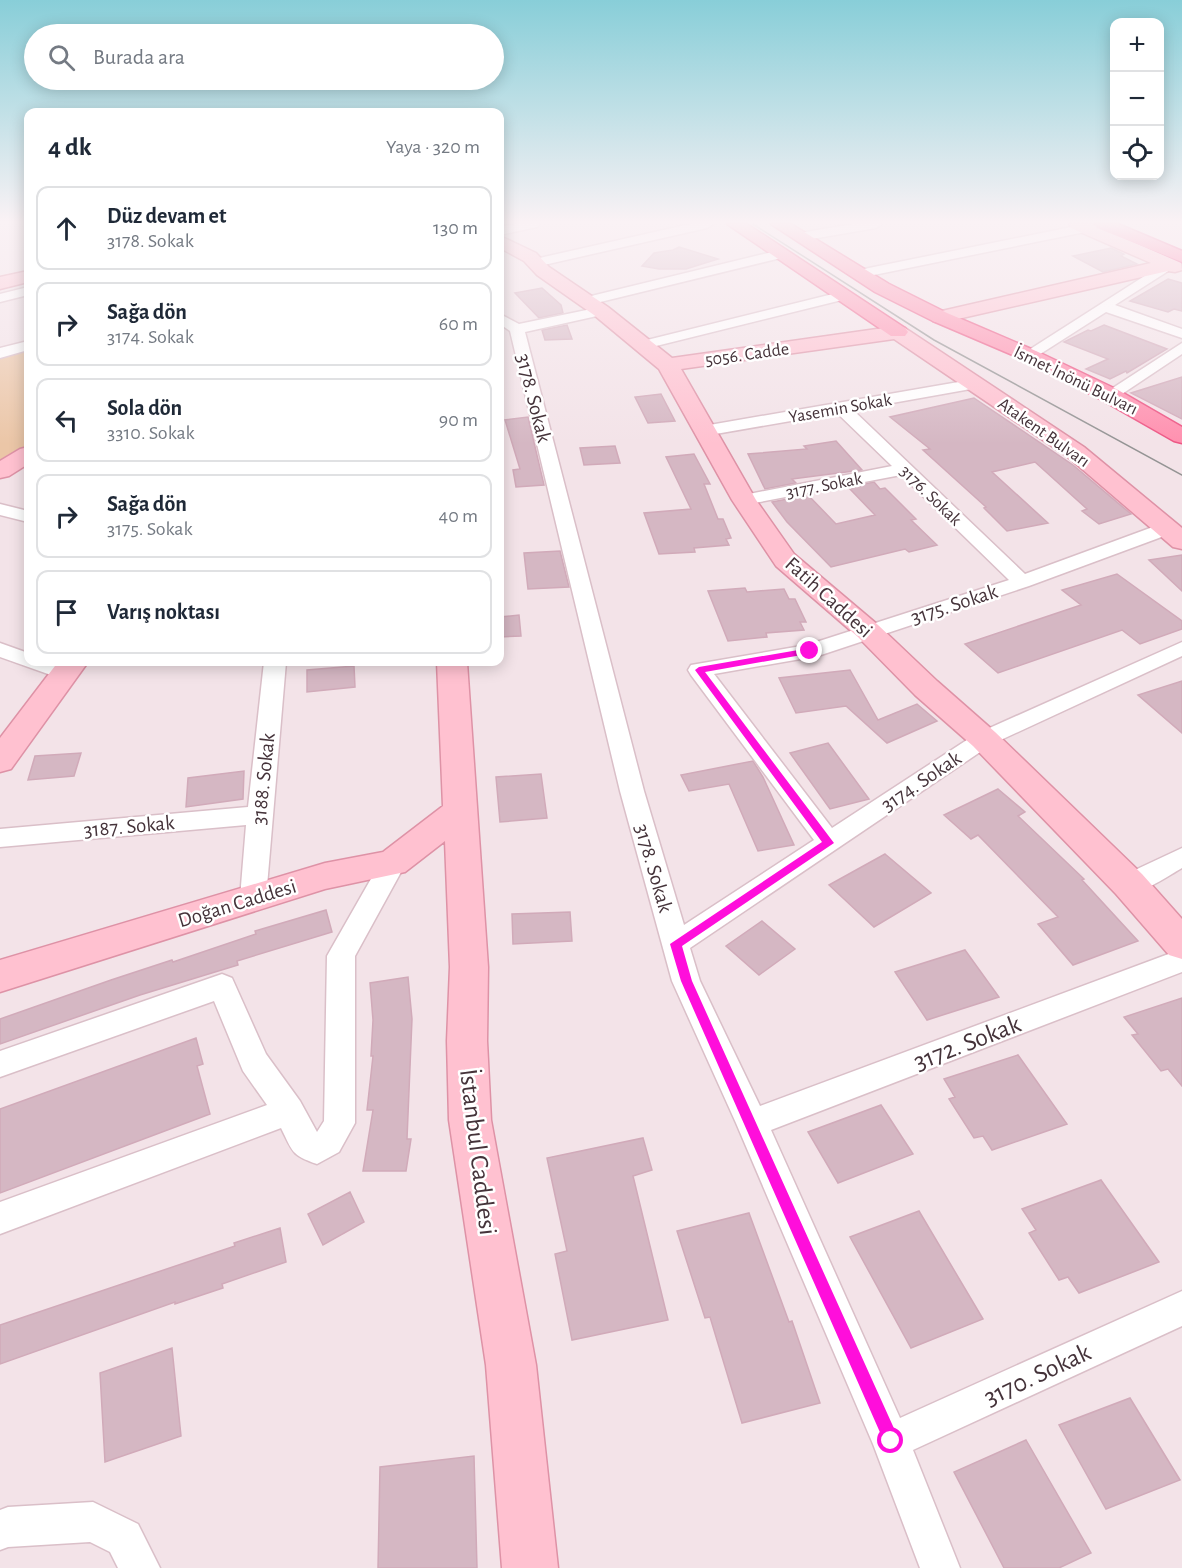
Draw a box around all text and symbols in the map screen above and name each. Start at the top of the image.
map controls [1110,18,1164,180]
button: + [1110,18,1164,72]
search box [24,24,504,90]
icon: search [45,41,78,74]
text: Burada ara [93,46,185,68]
button: − [1110,72,1164,126]
button: locate [1110,126,1164,180]
text: 4 dk [48,134,92,160]
text: Yaya · 320 m [386,137,480,157]
text: Düz devam et [107,205,226,227]
icon: ahead [50,212,83,245]
text: 130 m [433,218,478,238]
text: 3178. Sokak [107,231,194,251]
text: Sağa dön [107,301,187,323]
icon: right [50,308,83,341]
text: 60 m [439,314,478,334]
text: 3174. Sokak [107,327,194,347]
street label: 5056. Cadde [704,340,790,370]
street label: İsmet İnönü Bulvarı [1011,341,1141,419]
street label: 3178. Sokak [512,351,555,445]
street label: Yasemin Sokak [787,391,894,427]
street label: Atakent Bulvarı [994,395,1093,471]
text: Sola dön [107,397,182,419]
icon: left [50,404,83,437]
text: 90 m [439,410,478,430]
text: 3310. Sokak [107,423,195,443]
street label: 3176. Sokak [896,462,965,530]
street label: 3177. Sokak [785,470,865,502]
text: Sağa dön [107,493,187,515]
icon: right [50,500,83,533]
text: 40 m [439,506,478,526]
text: 3175. Sokak [107,519,193,539]
street label: Fatih Caddesi [781,553,876,642]
street label: 3175. Sokak [908,580,1001,628]
icon: arrive [50,596,83,629]
text: Varış noktası [107,601,220,623]
route end [796,637,822,663]
street label: 3188. Sokak [248,732,279,826]
street label: 3174. Sokak [878,747,965,816]
street label: 3187. Sokak [83,812,176,841]
street label: 3178. Sokak [631,821,676,915]
street label: Doğan Caddesi [175,876,299,931]
street label: 3172. Sokak [910,1011,1025,1075]
street label: İstanbul Caddesi [455,1067,502,1237]
street label: 3170. Sokak [980,1339,1095,1411]
route start [877,1427,903,1453]

